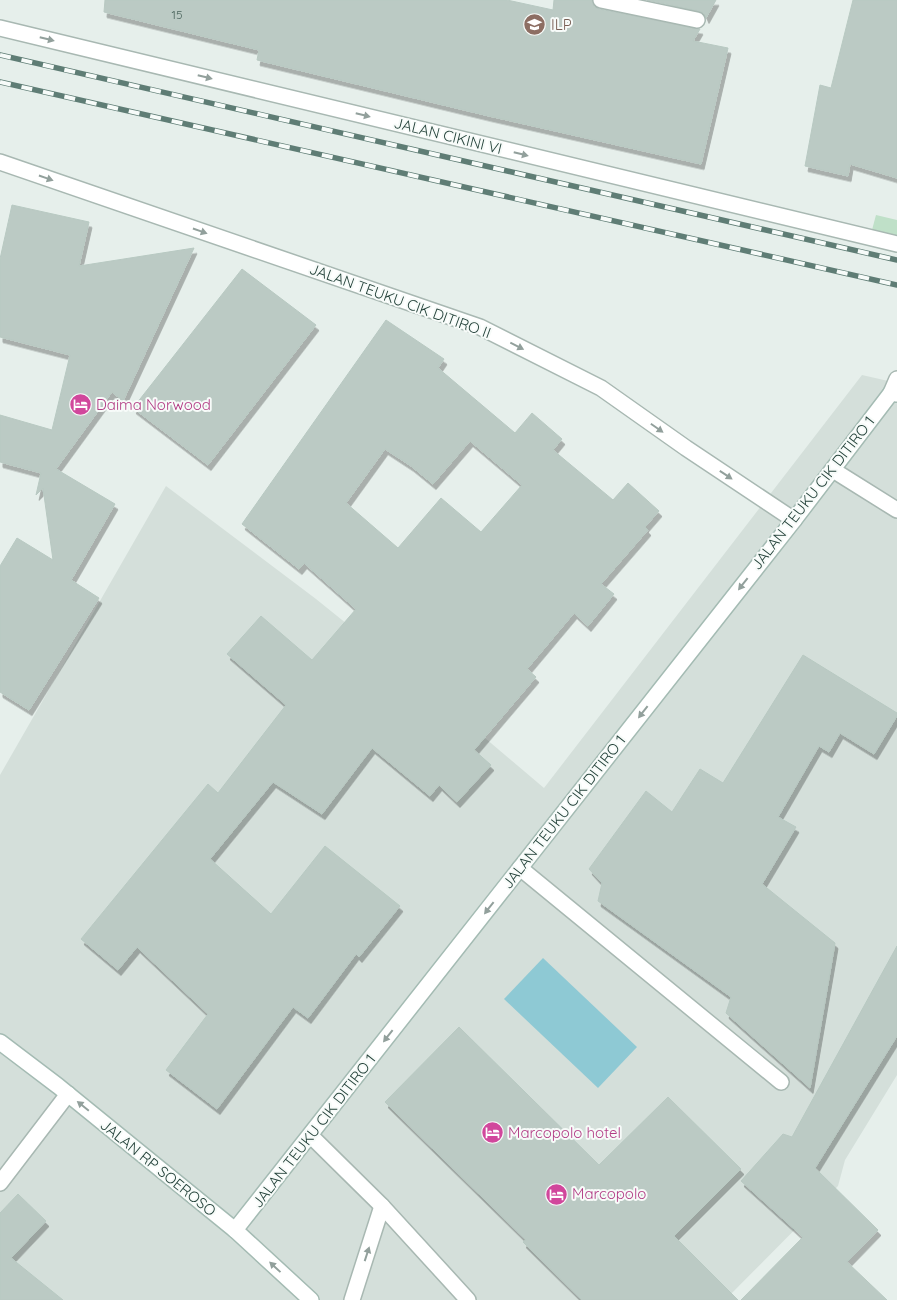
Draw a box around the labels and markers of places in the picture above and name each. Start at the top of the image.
school or university icon: ILP [523,13,547,37]
place label: ILP [551,15,572,34]
hotel icon: Daima Norwood [68,393,92,417]
place label: Daima Norwood [96,395,211,414]
hotel icon: Marcopolo hotel [480,1121,504,1145]
place label: Marcopolo hotel [508,1123,621,1142]
hotel icon: Marcopolo [544,1182,568,1206]
place label: Marcopolo [572,1184,646,1203]

